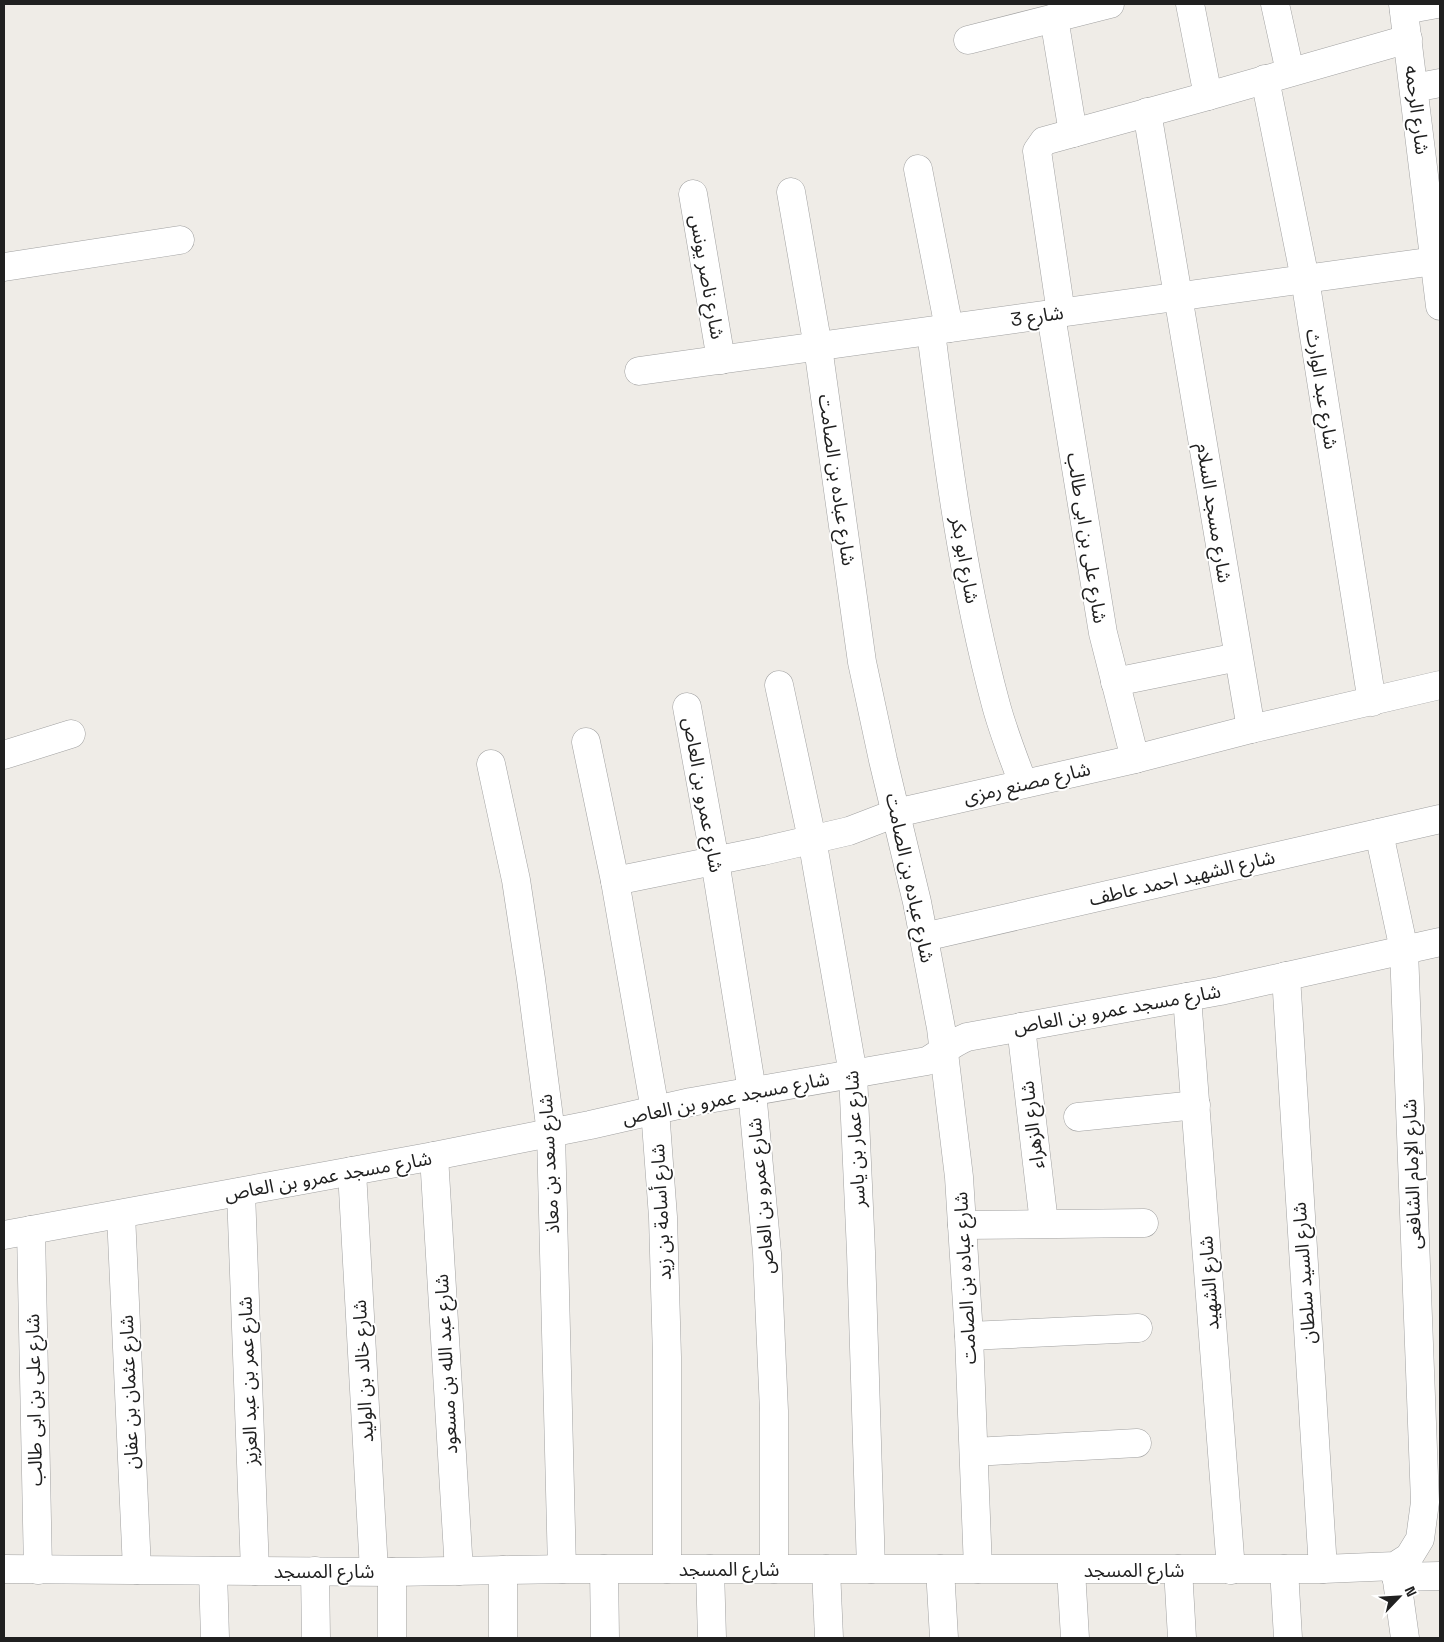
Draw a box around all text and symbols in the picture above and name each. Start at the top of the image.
street label: شارع الرحمه [1398,64,1435,156]
street label: شارع ناصر يونس [683,213,730,341]
street label: شارع 3 [1009,300,1065,333]
street label: شارع عبد الوارث [1299,327,1344,451]
street label: شارع عباده بن الصامت [812,393,861,567]
street label: شارع مسجد السلام [1189,441,1237,585]
street label: شارع على بن ابى طالب [1060,451,1113,625]
street label: شارع ابو بكر [944,514,985,606]
street label: شارع عمرو بن العاص [676,716,729,875]
street label: شارع مصنع رمزى [961,756,1093,812]
street label: شارع عباده بن الصامت [879,791,940,965]
street label: شارع الشهيد احمد عاطف [1087,844,1277,912]
street label: شارع مسجد عمرو بن العاص [1011,978,1223,1041]
street label: شارع مسجد عمرو بن العاص [620,1066,832,1131]
street label: شارع عمار بن ياسر [839,1070,872,1209]
street label: شارع الزهراء [1014,1079,1051,1170]
street label: شارع سعد بن معاذ [533,1093,566,1235]
street label: شارع الإمام الشافعى [1397,1098,1429,1250]
street label: شارع عمرو بن العاص [742,1117,781,1275]
street label: شارع أسامة بن زيد [645,1143,678,1281]
street label: شارع مسجد عمرو بن العاص [222,1145,434,1208]
street label: شارع عباده بن الصامت [948,1191,983,1365]
street label: شارع السيد سلطان [1287,1201,1322,1345]
street label: شارع الشهيد [1193,1235,1226,1331]
street label: شارع عبد الله بن مسعود [429,1273,464,1455]
street label: شارع عمر بن عبد العزيز [233,1296,264,1467]
street label: شارع خالد بن الوليد [347,1299,380,1443]
street label: شارع على بن ابى طالب [20,1314,49,1486]
street label: شارع عثمان بن عفان [114,1314,145,1470]
street label: شارع المسجد [679,1557,779,1583]
street label: شارع المسجد [1084,1558,1184,1584]
street label: شارع المسجد [274,1559,374,1585]
north arrow [1374,1572,1424,1622]
text: N [1401,1583,1421,1600]

